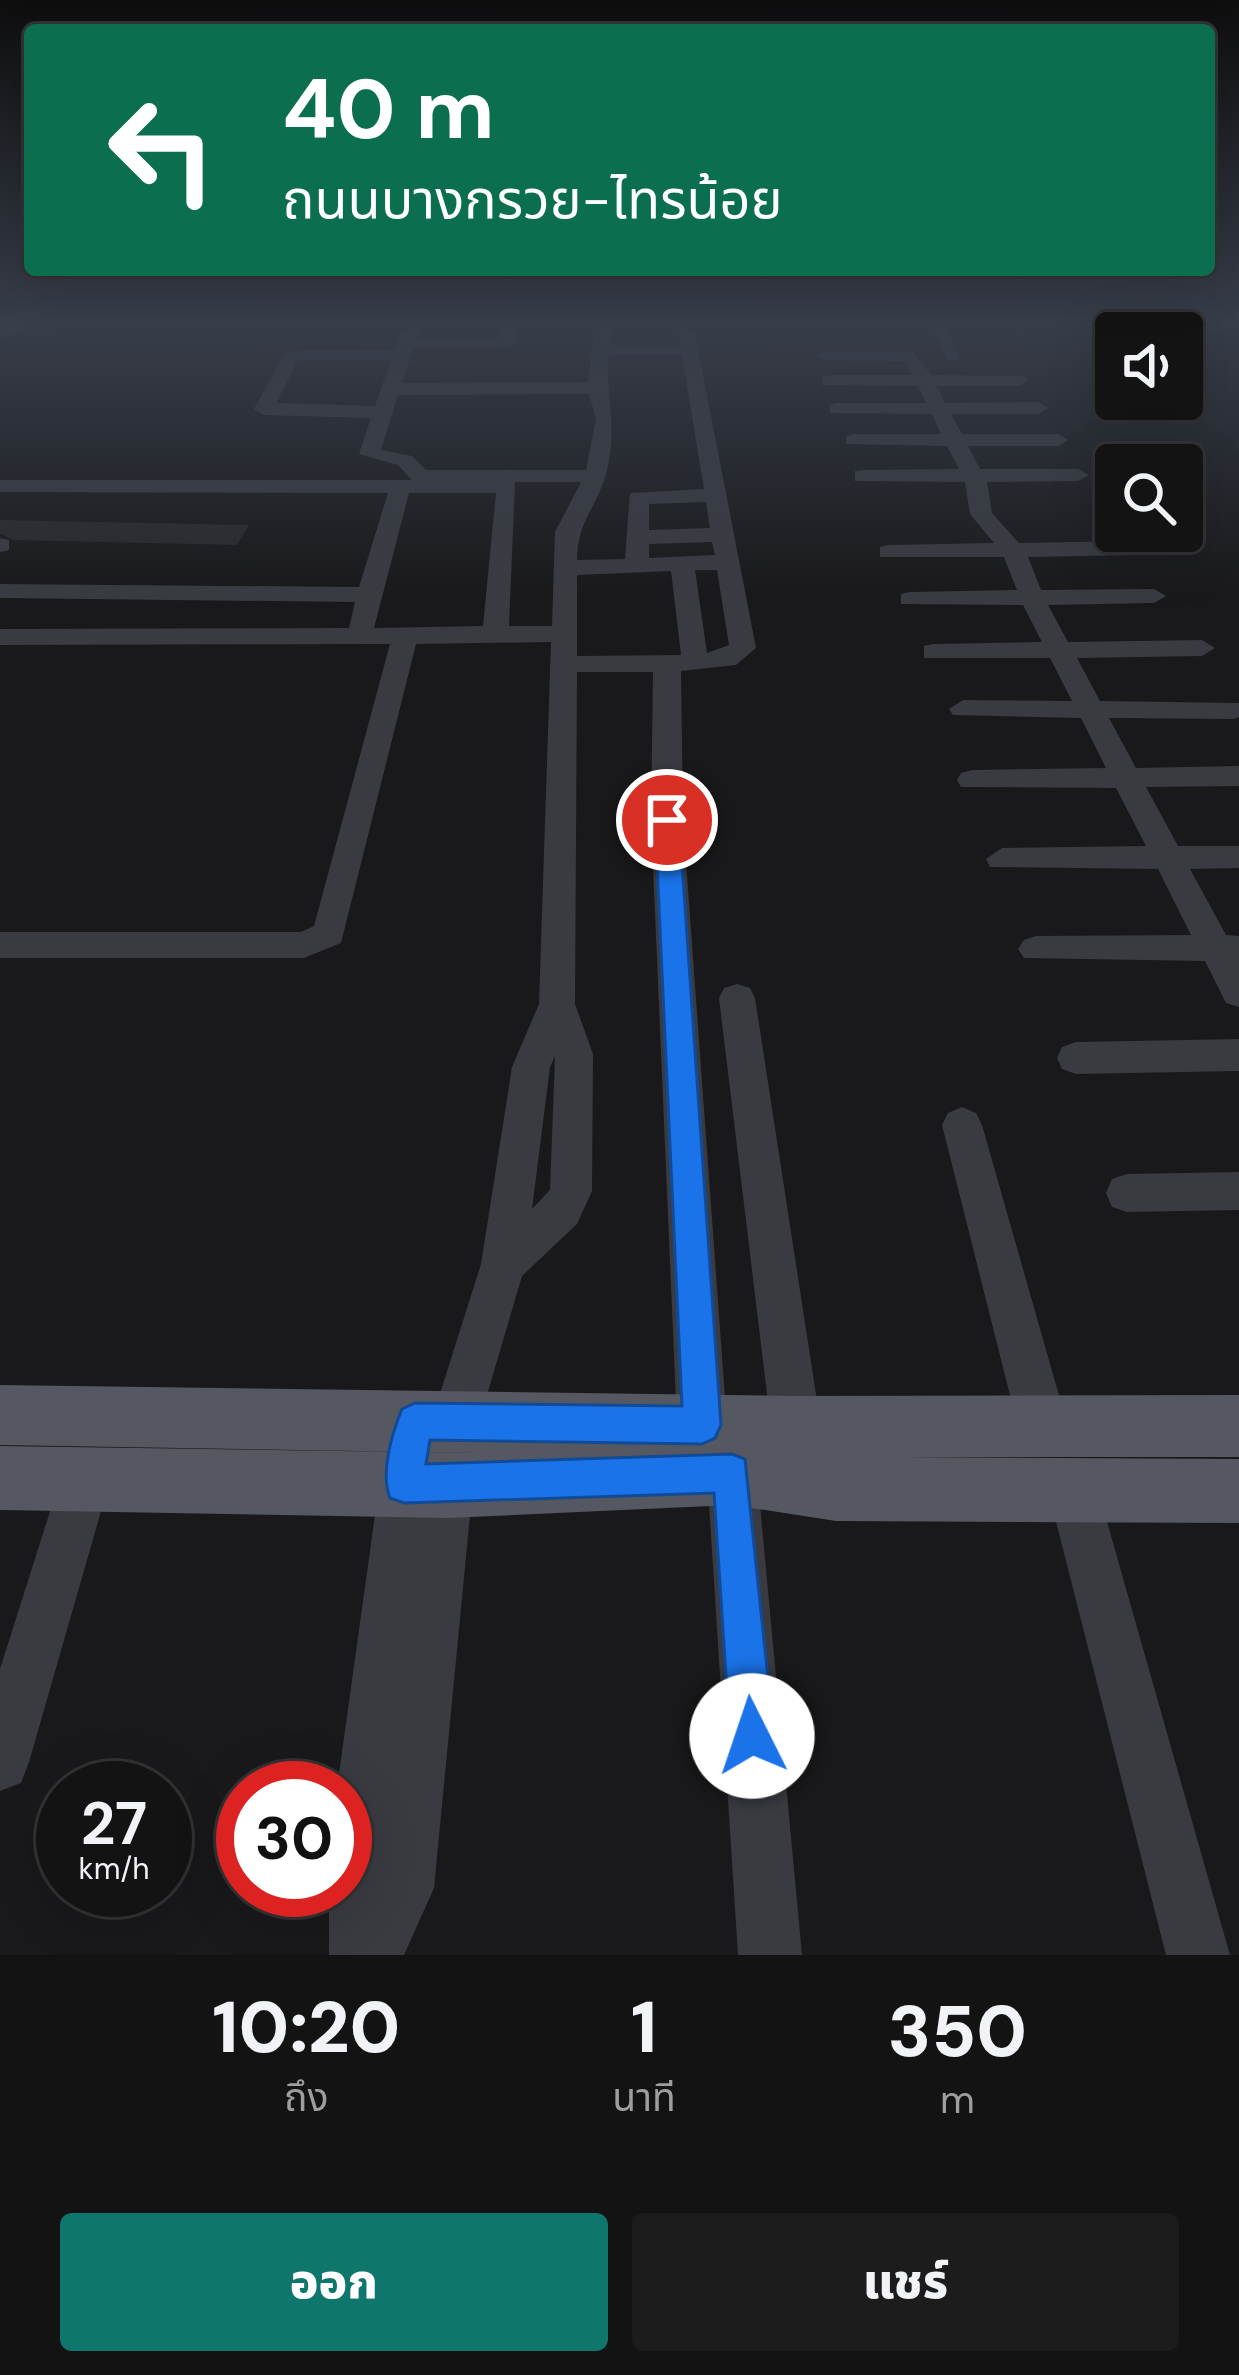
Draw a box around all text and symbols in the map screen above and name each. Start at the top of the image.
text: 40 m [282,55,495,164]
icon: left [84,72,240,228]
text: ถนนบางกรวย-ไทรน้อย [282,164,783,235]
map controls [1095,312,1203,552]
button: sound [1095,312,1203,420]
button: search [1095,444,1203,552]
pin [616,769,718,871]
icon: arrive [634,787,700,853]
position arrow [689,1673,815,1799]
speed limit sign: 30 [216,1761,372,1917]
text: 27 [81,1784,147,1863]
text: km/h [79,1849,149,1888]
text: 10:20 [212,1981,400,2074]
text: 1 [631,1981,657,2074]
text: 350 [888,1985,1027,2078]
text: ถึง [284,2072,328,2123]
text: นาที [612,2072,676,2123]
text: m [940,2074,975,2125]
button: ออก [60,2213,608,2351]
button: แชร์ [632,2213,1179,2351]

